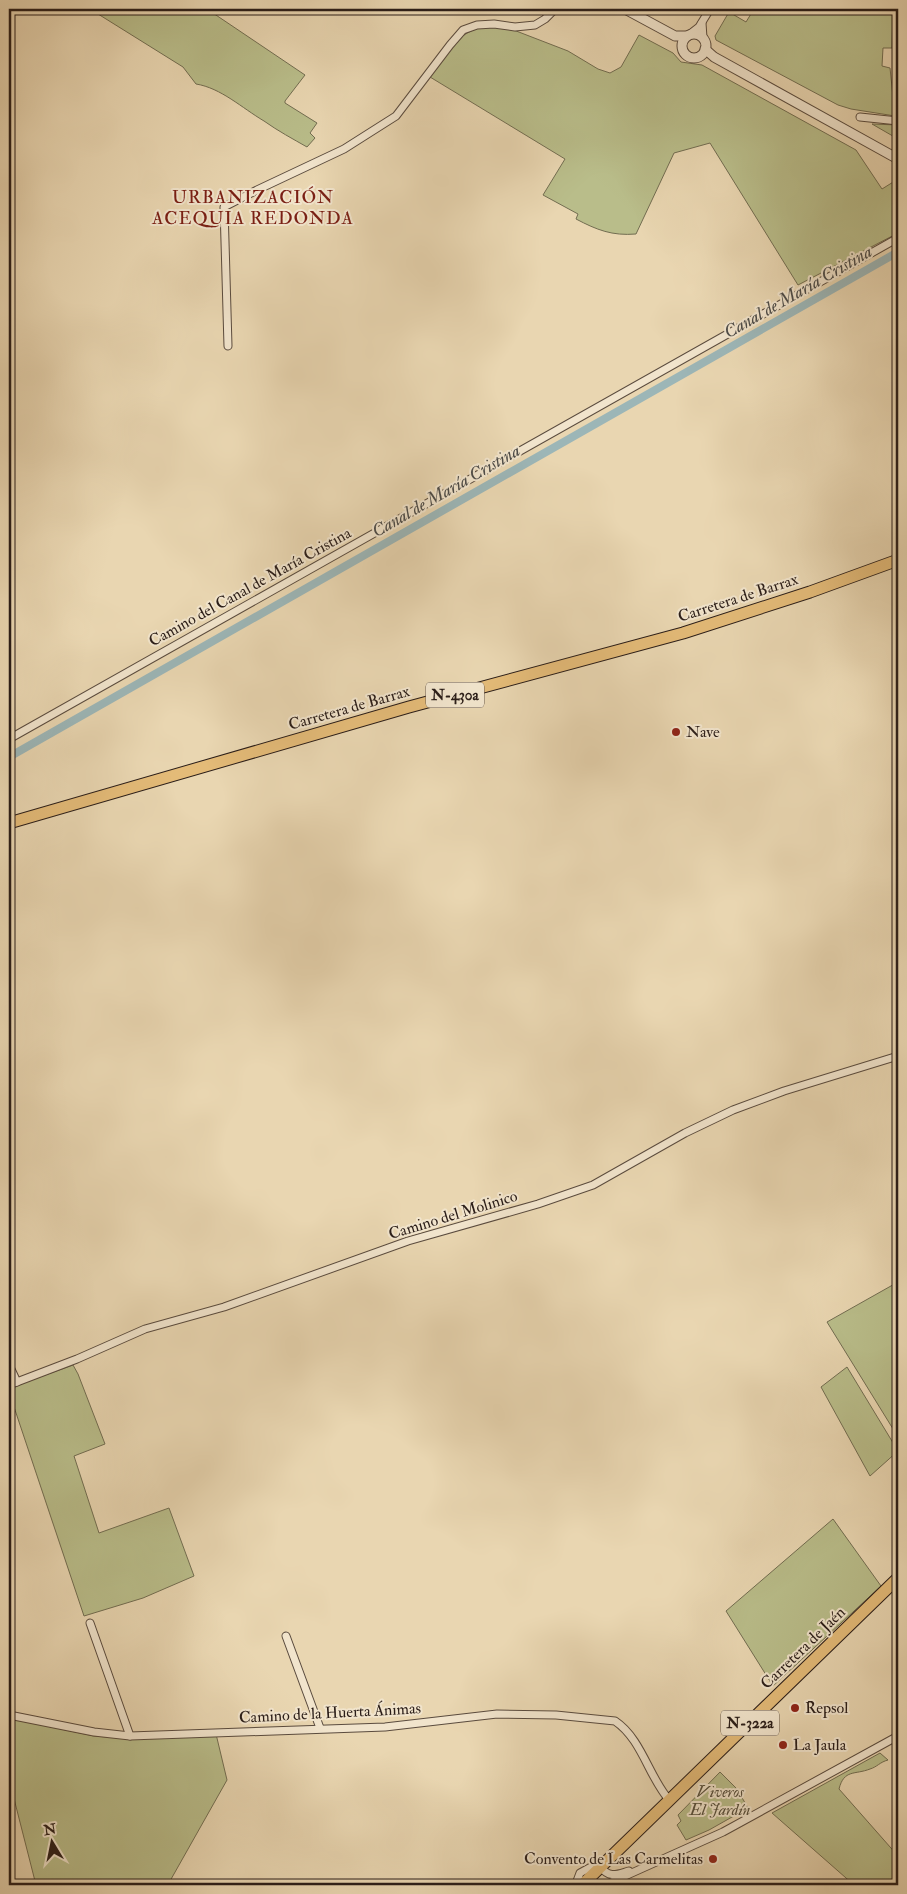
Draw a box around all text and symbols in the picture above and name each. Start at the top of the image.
district label: URBANIZACIÓN ACEQUIA REDONDA [151,186,354,230]
water label: Canal de María Cristina [720,240,876,344]
water label: Canal de María Cristina [368,439,524,543]
street label: Camino del Canal de María Cristina [145,523,355,651]
street label: Carretera de Barrax [675,569,801,627]
street label: Carretera de Barrax [286,681,412,735]
road number: N-430a [426,682,484,708]
place label: Nave [686,722,720,742]
marker: Nave [670,726,682,738]
street label: Camino del Molinico [386,1186,520,1244]
street label: Carretera de Jaén [756,1603,850,1694]
street label: Camino de la Huerta Ánimas [238,1697,422,1728]
place label: Repsol [805,1698,848,1719]
marker: Repsol [789,1702,801,1714]
road number: N-322a [721,1710,779,1736]
place label: La Jaula [793,1735,847,1756]
marker: La Jaula [777,1739,789,1751]
park label: Viveros El Jardín [689,1782,750,1820]
north arrow [28,1816,78,1866]
text: N [41,1820,58,1839]
place label: Convento de Las Carmelitas [524,1849,703,1869]
marker: Convento de Las Carmelitas [707,1853,719,1865]

